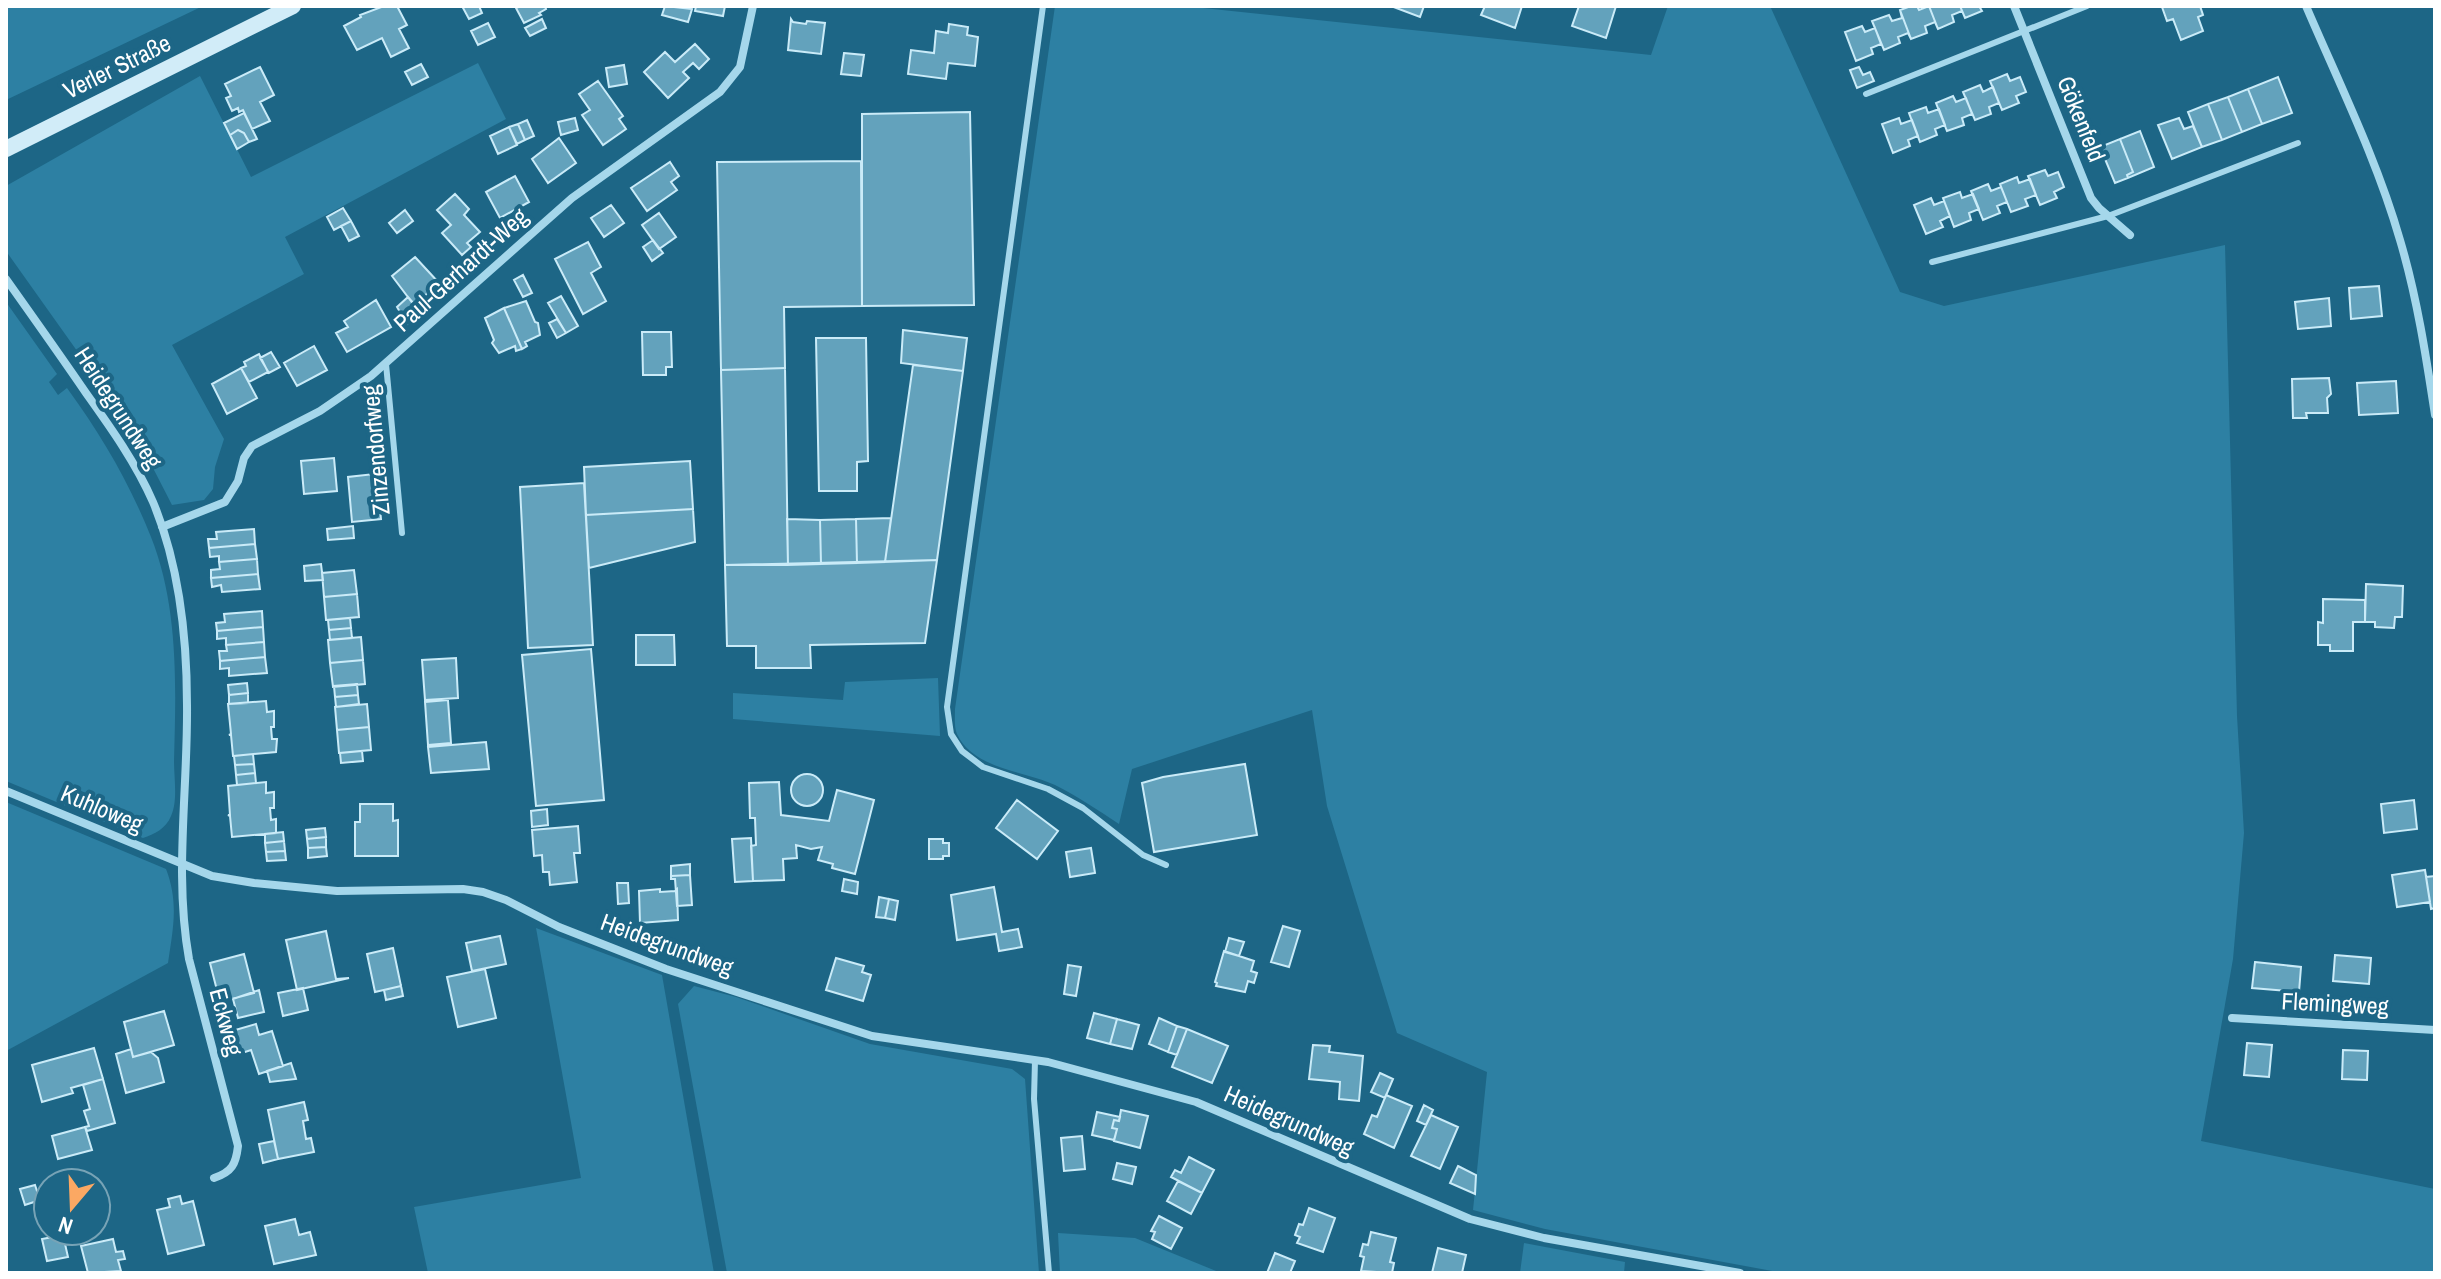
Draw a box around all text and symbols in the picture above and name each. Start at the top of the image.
street label: Verler Straße [57,26,176,106]
street label: Gökenfeld [2050,71,2114,166]
street label: Paul-Gerhardt-Weg [386,200,534,338]
street label: Heidegrundweg [68,340,170,474]
street label: Zinzendorfweg [353,384,397,516]
street label: Kuhloweg [56,776,148,840]
street label: Heidegrundweg [597,905,738,983]
street label: Eckweg [203,984,251,1059]
street label: Flemingweg [2281,984,2389,1022]
street label: Heidegrundweg [1219,1077,1359,1163]
north arrow [32,1167,112,1247]
text: N [54,1210,77,1242]

